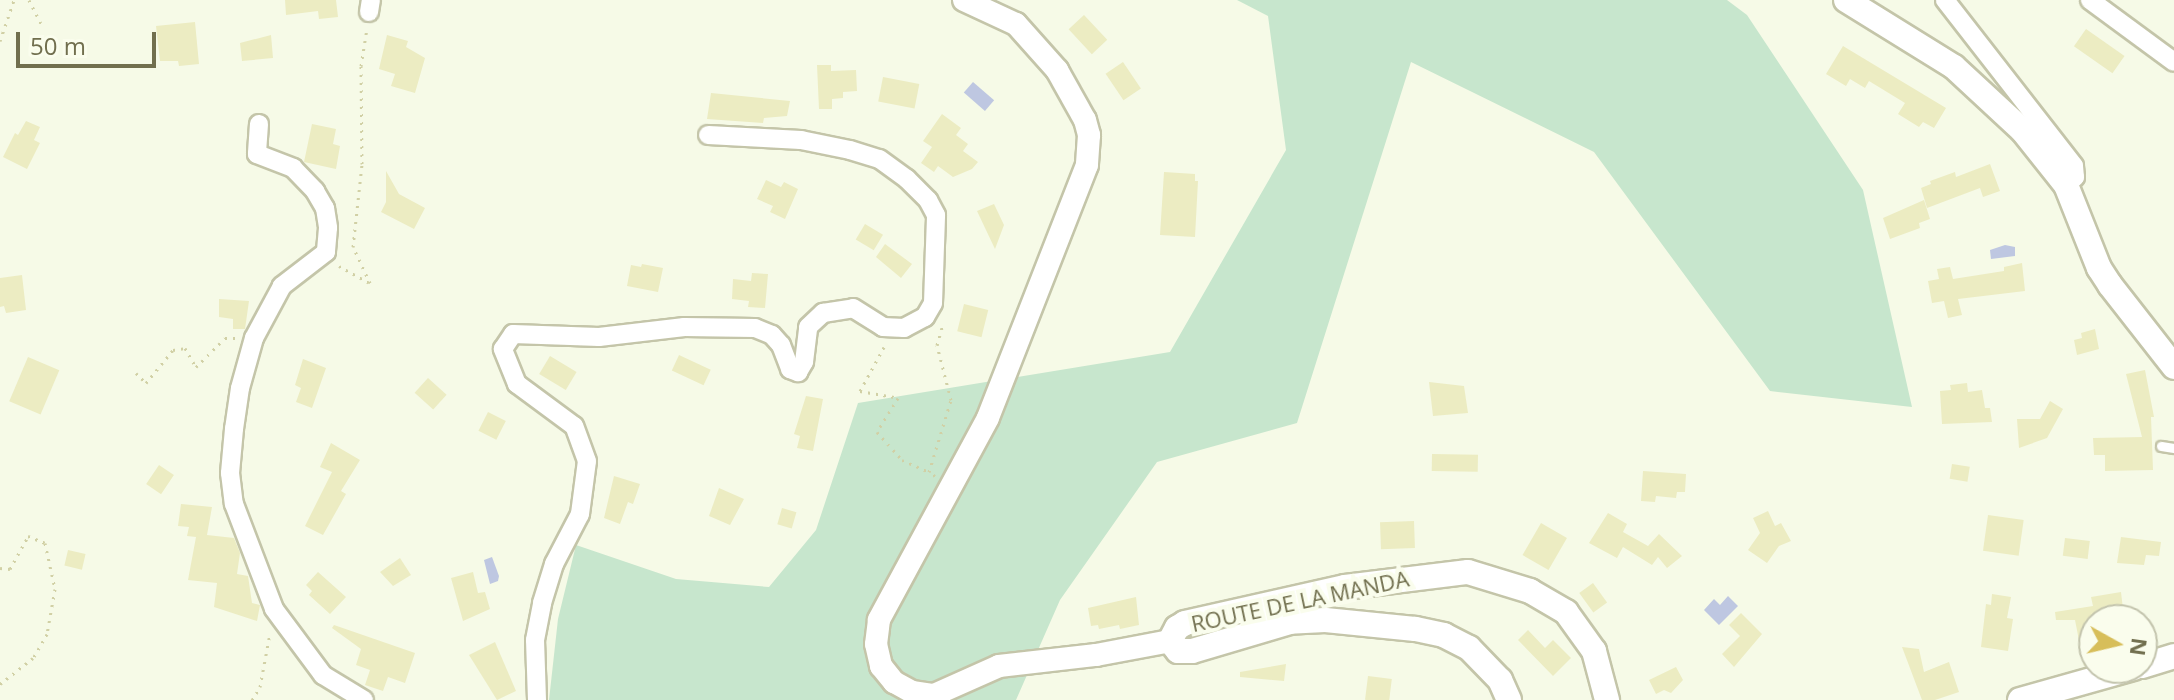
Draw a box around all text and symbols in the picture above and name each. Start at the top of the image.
scale bar [20,16,160,66]
text: 50 m [30,29,86,62]
street label: ROUTE DE LA MANDA [1189,565,1411,637]
north arrow [2078,604,2158,684]
text: N [2124,636,2156,658]

